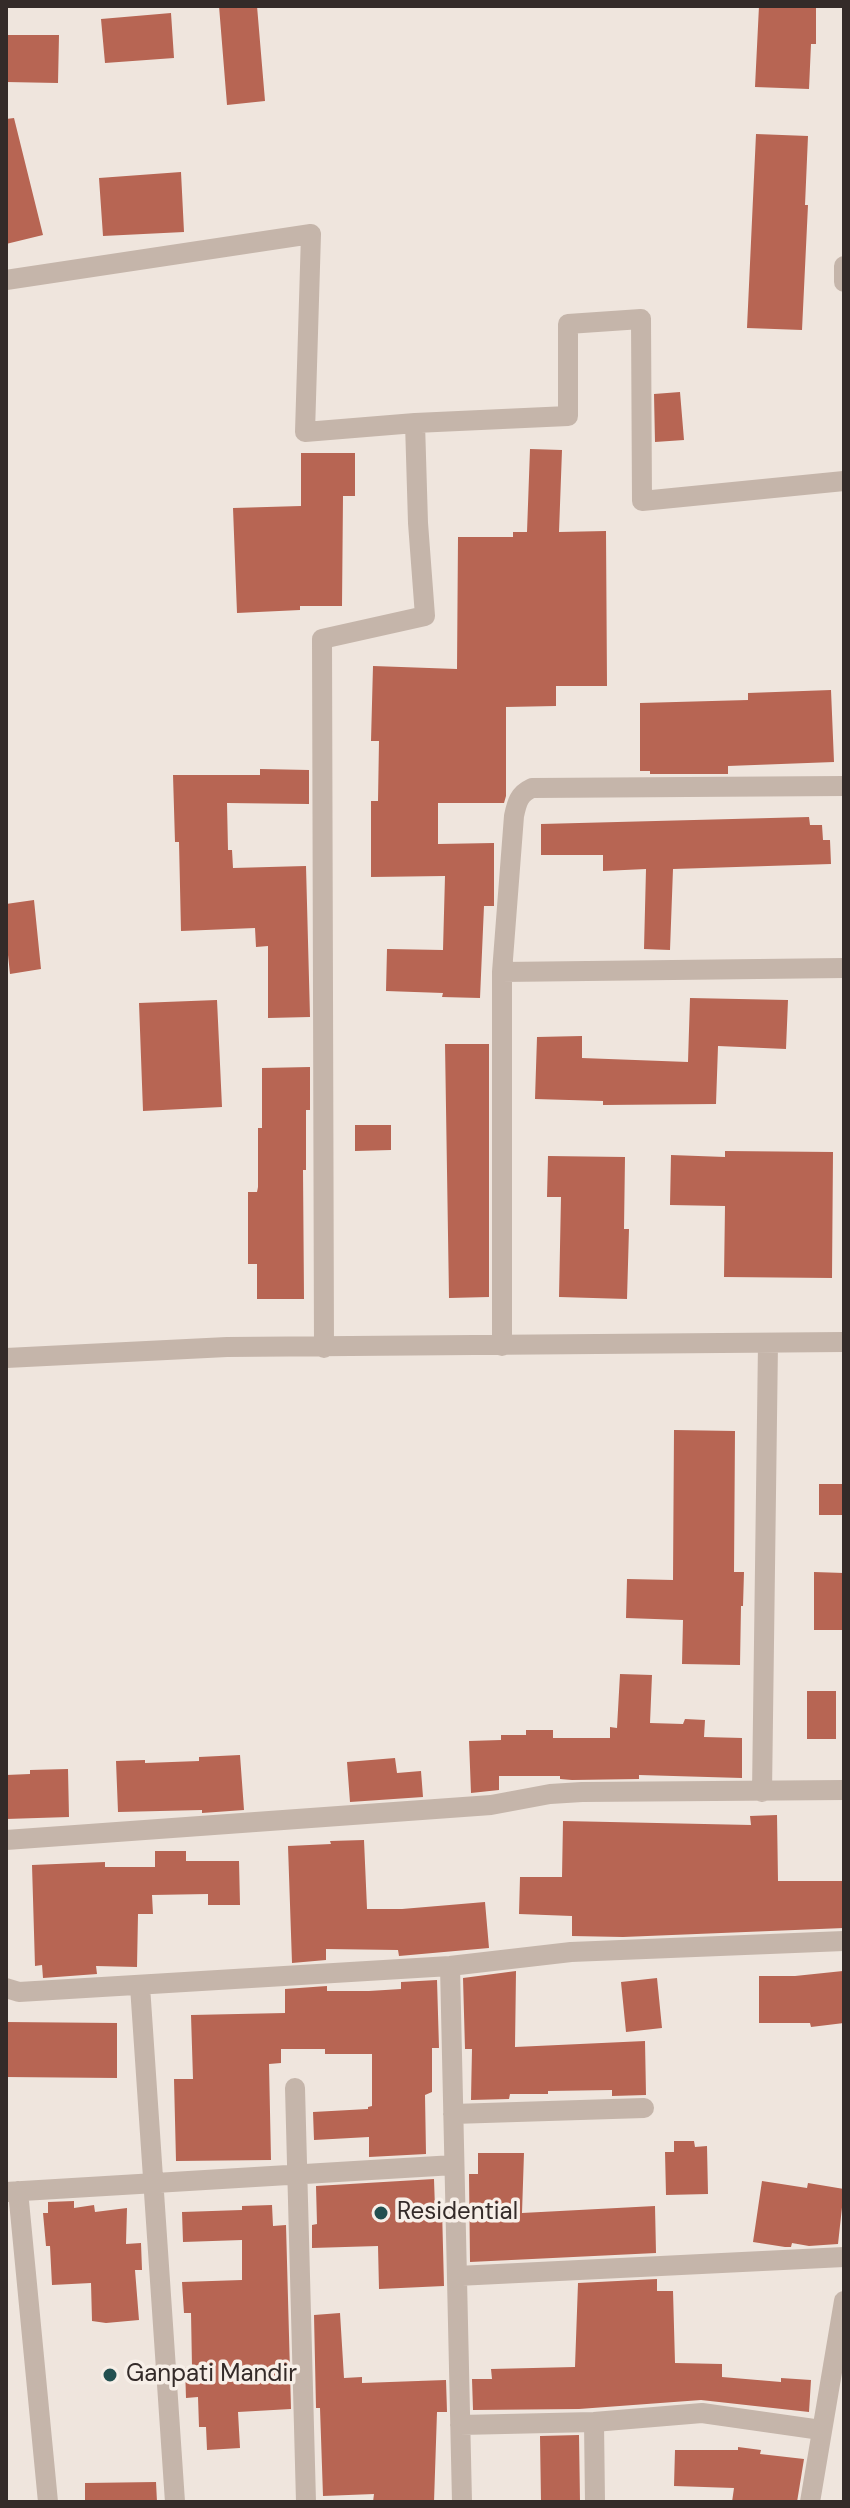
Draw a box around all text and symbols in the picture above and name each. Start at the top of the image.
place label: Residential [397,2199,518,2227]
marker: Residential [372,2204,390,2222]
place label: Ganpati Mandir [126,2361,297,2389]
marker: Ganpati Mandir [101,2366,119,2384]

